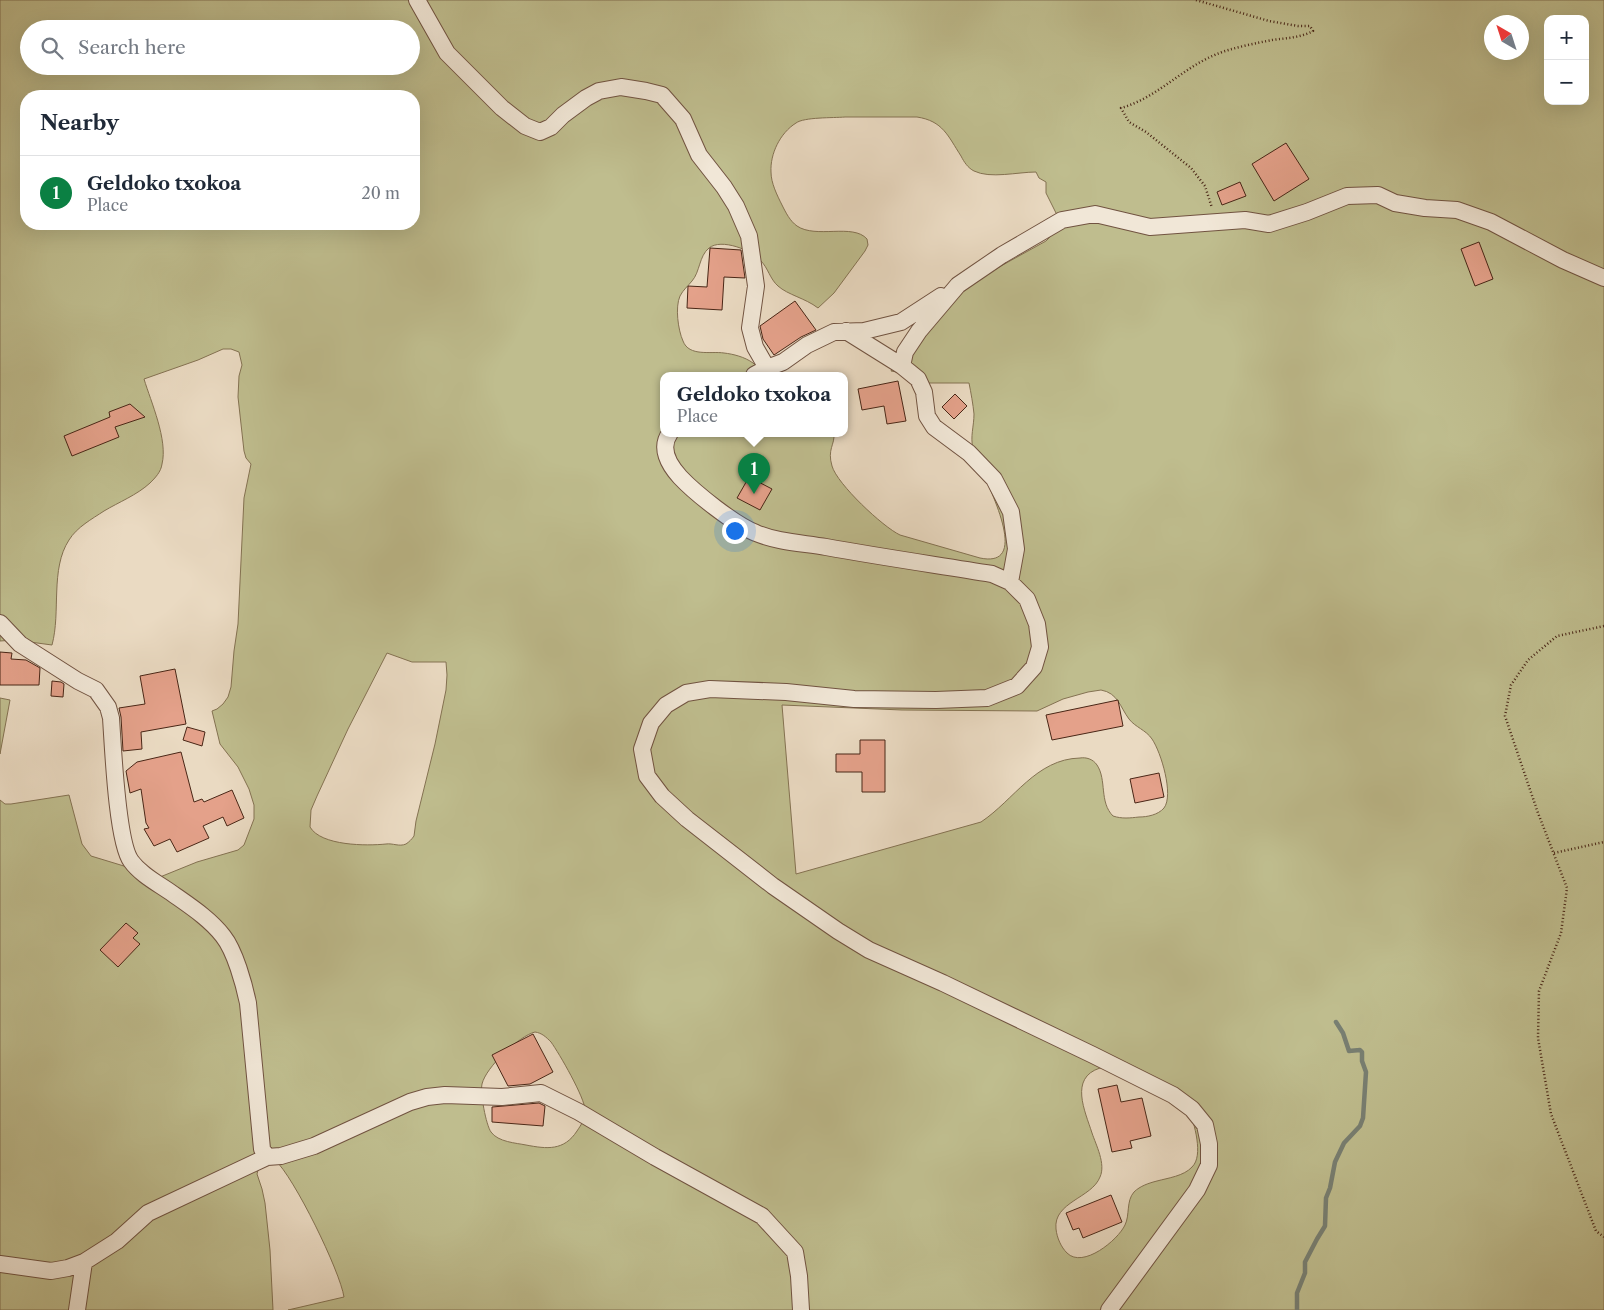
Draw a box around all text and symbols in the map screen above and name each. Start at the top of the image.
north arrow [1484,15,1529,60]
map controls [1544,15,1589,105]
button: + [1544,15,1589,60]
search box [20,20,420,75]
icon: search [38,34,66,62]
text: Search here [78,36,186,59]
button: − [1544,60,1589,105]
text: Nearby [40,110,119,135]
text: Geldoko txokoa [87,172,241,195]
text: 1 [52,183,60,203]
text: 20 m [361,183,400,203]
text: Place [87,195,128,215]
popup [660,372,848,437]
text: Geldoko txokoa [677,383,831,406]
text: Place [677,406,718,426]
pin: 1 [738,453,770,494]
your location [722,518,748,544]

